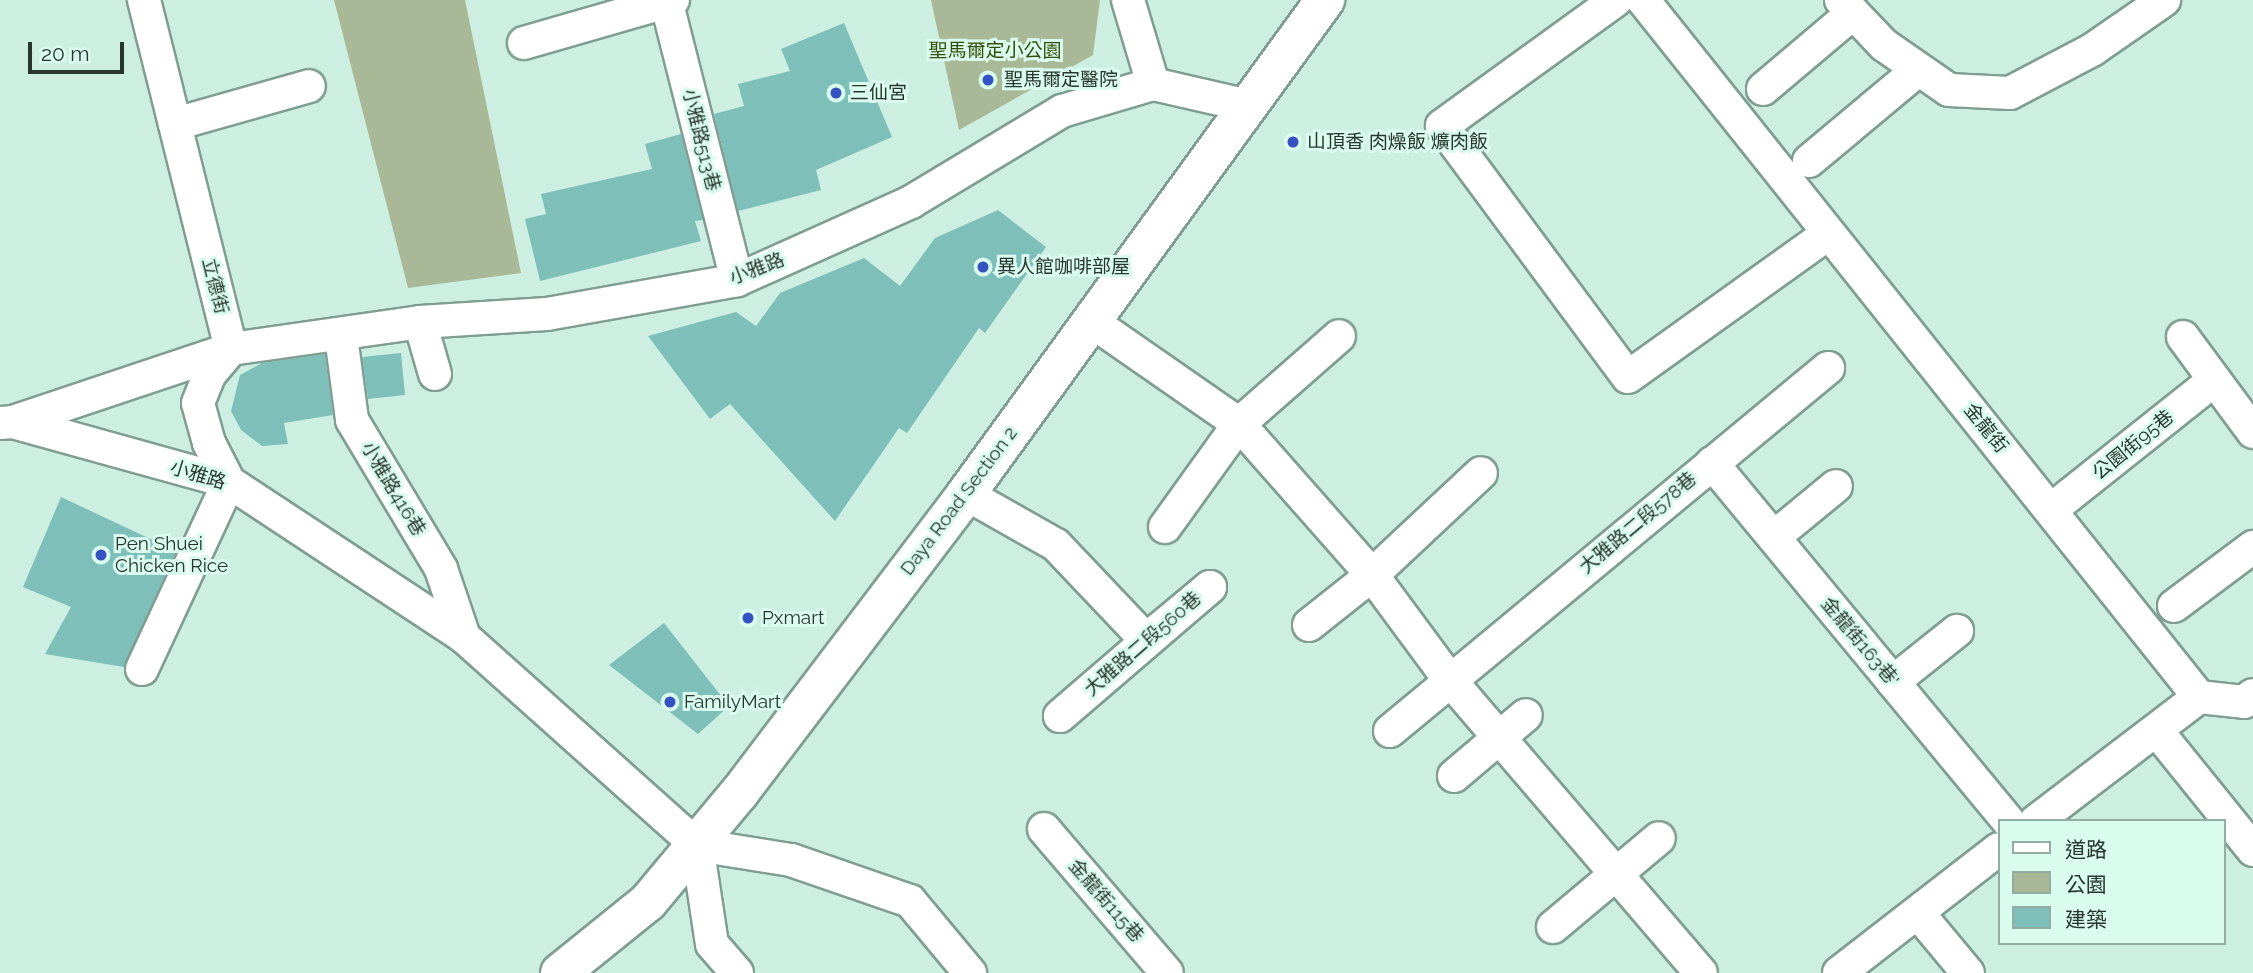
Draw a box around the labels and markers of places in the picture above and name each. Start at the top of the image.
place label: 聖馬爾定醫院 [1004,69,1118,91]
marker: 聖馬爾定醫院 [978,70,998,90]
place label: 三仙宮 [850,82,907,104]
marker: 三仙宮 [828,85,844,101]
place label: 山頂香 肉燥飯 爌肉飯 [1307,131,1488,153]
marker: 山頂香 肉燥飯 爌肉飯 [1285,134,1301,150]
place label: 異人館咖啡部屋 [997,256,1130,278]
marker: 異人館咖啡部屋 [975,259,991,275]
place label: Pen Shuei Chicken Rice [115,533,228,577]
marker: Pen Shuei Chicken Rice [93,547,109,563]
place label: Pxmart [762,607,824,629]
marker: Pxmart [740,610,756,626]
place label: FamilyMart [684,691,781,713]
marker: FamilyMart [662,694,678,710]

